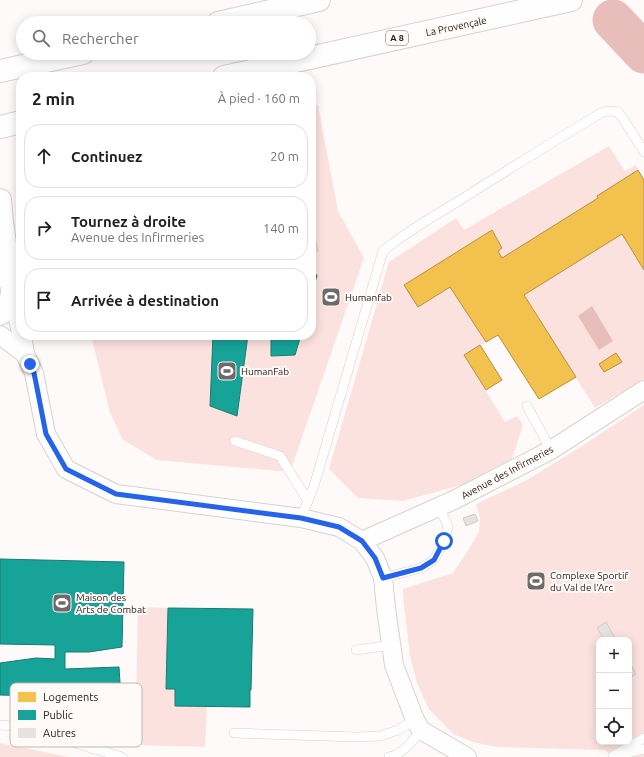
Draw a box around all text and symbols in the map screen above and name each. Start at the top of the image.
street label: La Provençale [425,15,488,38]
search box [16,16,316,60]
icon: search [30,27,52,49]
text: Rechercher [62,30,139,47]
road number: A 8 [386,31,408,45]
text: 2 min [32,89,75,108]
text: À pied · 160 m [218,91,300,105]
icon: ahead [33,145,55,167]
text: Continuez [71,148,142,165]
text: 20 m [270,149,299,163]
text: Tournez à droite [71,213,186,230]
icon: right [33,217,55,239]
text: 140 m [263,221,299,235]
text: Avenue des Infirmeries [71,230,204,244]
sports icon: Humanfab [320,286,342,308]
icon: arrive [33,289,55,311]
text: Arrivée à destination [71,292,219,309]
place label: Humanfab [345,292,392,303]
route end [21,355,39,373]
sports icon: HumanFab [216,360,238,382]
place label: HumanFab [241,366,289,377]
street label: Avenue des Infirmeries [459,444,555,501]
route start [435,532,453,550]
sports icon: Complexe Sportif du Val de l'Arc [525,570,547,592]
place label: Complexe Sportif du Val de l'Arc [550,570,628,593]
sports icon: Maison des Arts de Combat [51,592,73,614]
place label: Maison des Arts de Combat [76,592,146,615]
map controls [596,637,632,745]
button: + [596,637,632,673]
button: − [596,673,632,709]
legend [10,683,142,747]
text: Logements [43,691,99,703]
text: Public [43,709,73,721]
button: locate [596,709,632,745]
text: Autres [43,727,76,739]

